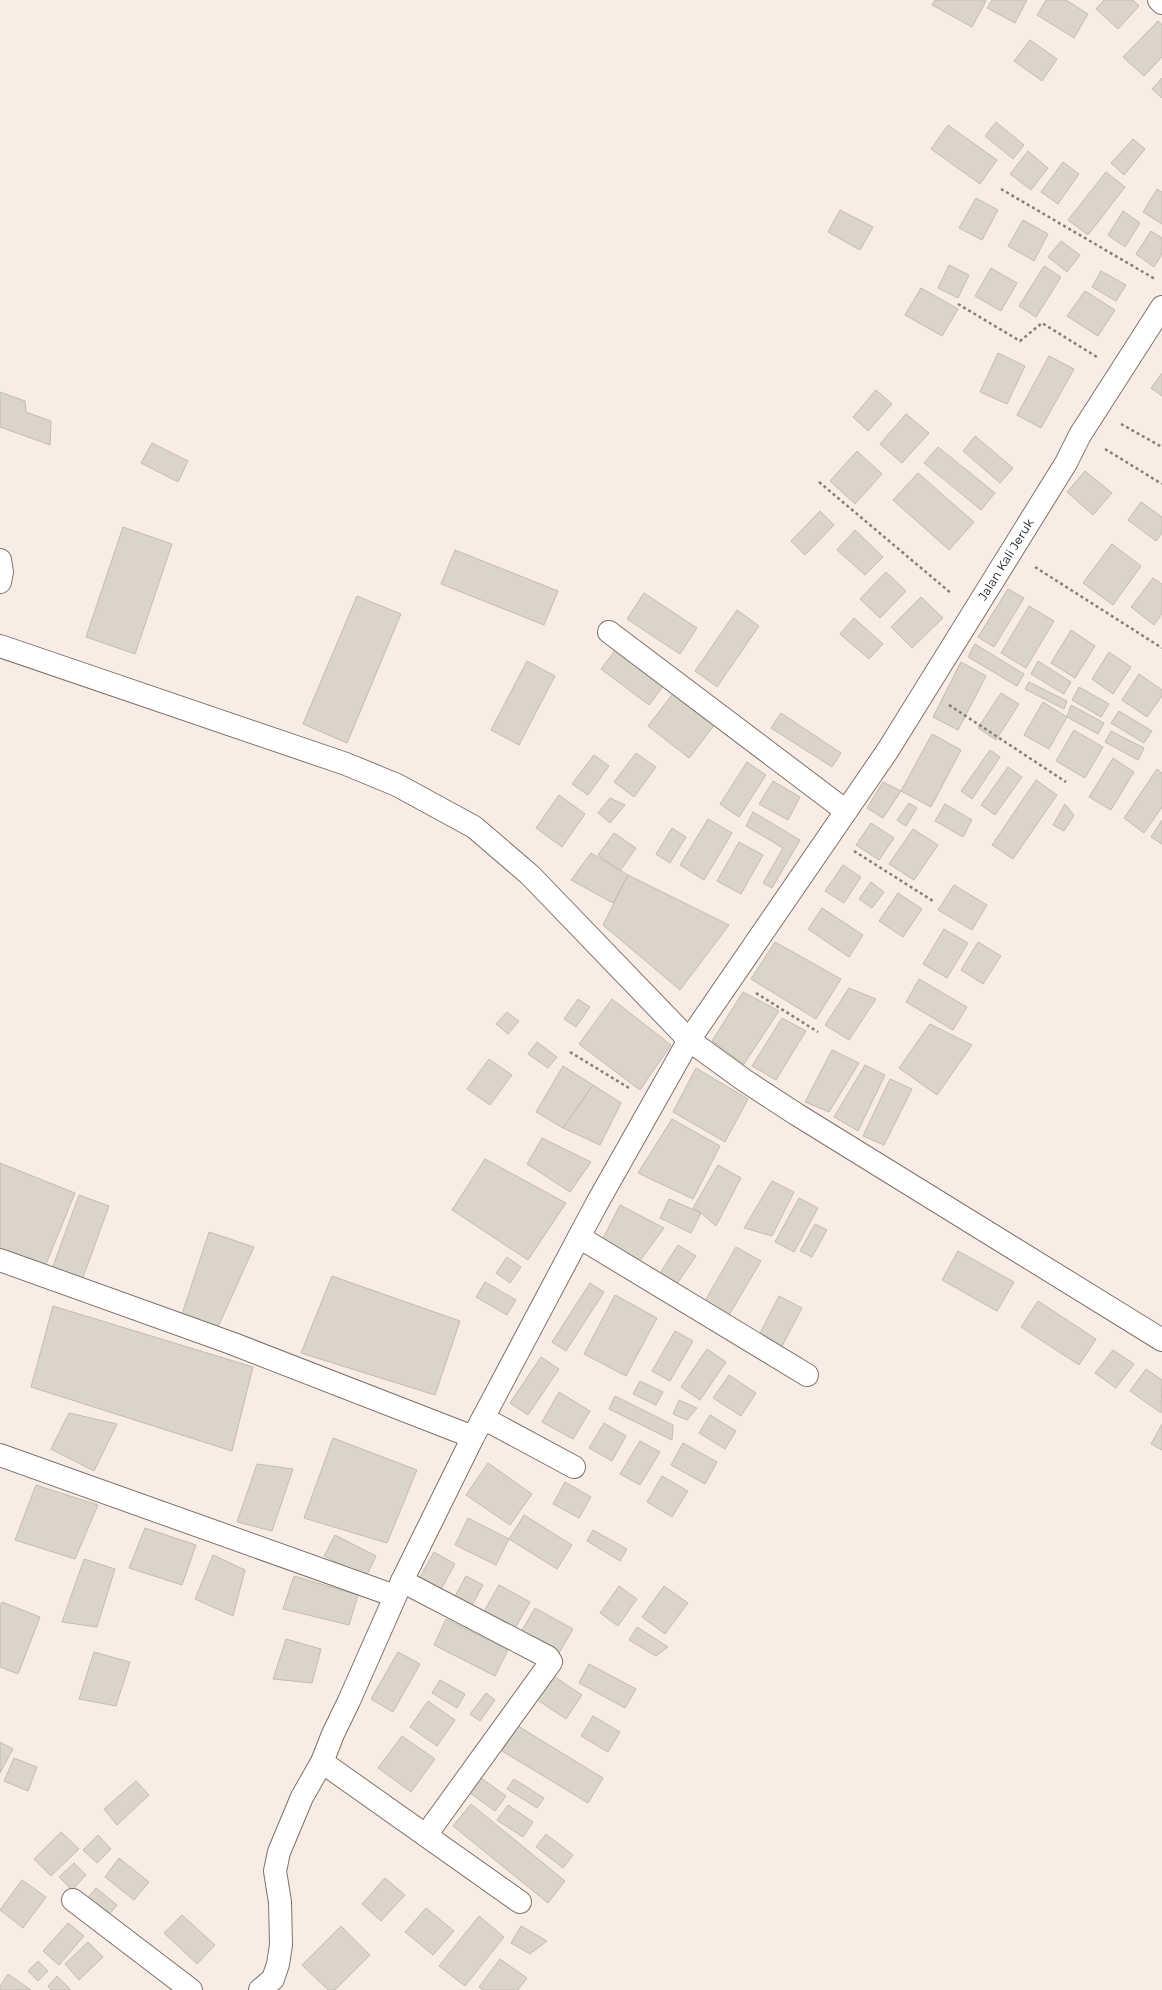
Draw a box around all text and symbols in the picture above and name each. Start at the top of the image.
street label: Jalan Kali Jeruk [974,515,1037,604]

